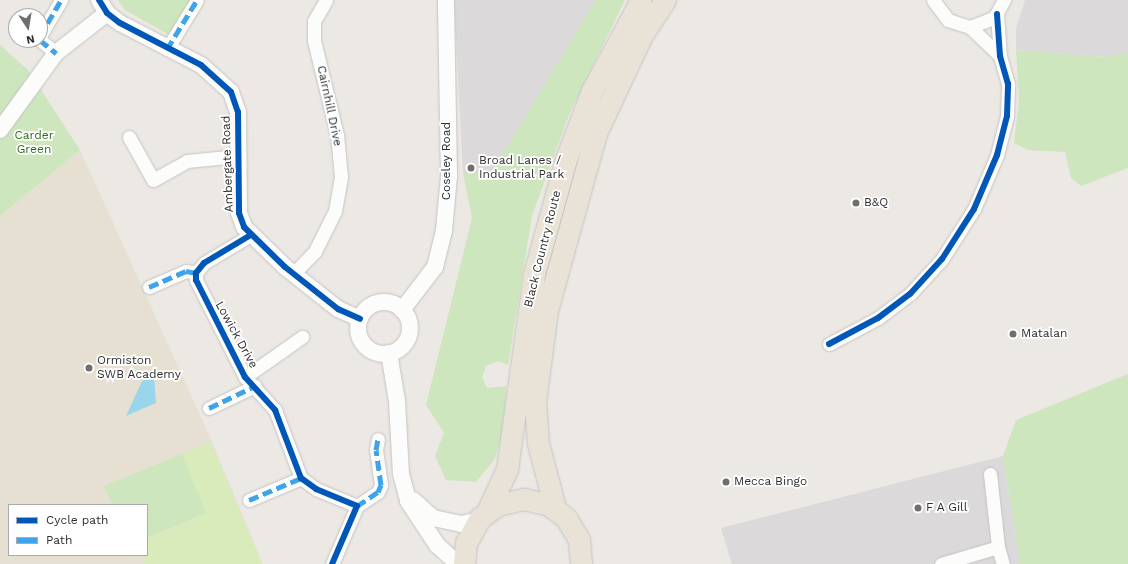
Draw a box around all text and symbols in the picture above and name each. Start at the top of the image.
north arrow [8,8,48,48]
text: N [25,32,36,46]
street label: Cairnhill Drive [313,64,345,148]
street label: Ambergate Road [219,115,237,213]
street label: Coseley Road [440,122,454,200]
park label: Carder Green [14,129,54,157]
place label: Broad Lanes / Industrial Park [479,154,565,182]
marker: Broad Lanes / Industrial Park [466,163,476,173]
street label: Black Country Route [521,189,565,309]
place label: B&Q [864,196,888,210]
marker: B&Q [851,198,861,208]
street label: Lowick Drive [212,299,260,371]
place label: Matalan [1021,327,1067,341]
marker: Matalan [1008,329,1018,339]
place label: Ormiston SWB Academy [97,354,181,382]
marker: Ormiston SWB Academy [84,363,94,373]
place label: Mecca Bingo [734,475,807,489]
marker: Mecca Bingo [721,477,731,487]
place label: F A Gill [926,501,969,515]
marker: F A Gill [913,503,923,513]
legend [8,504,148,556]
text: Cycle path [46,513,108,527]
text: Path [46,533,72,547]

